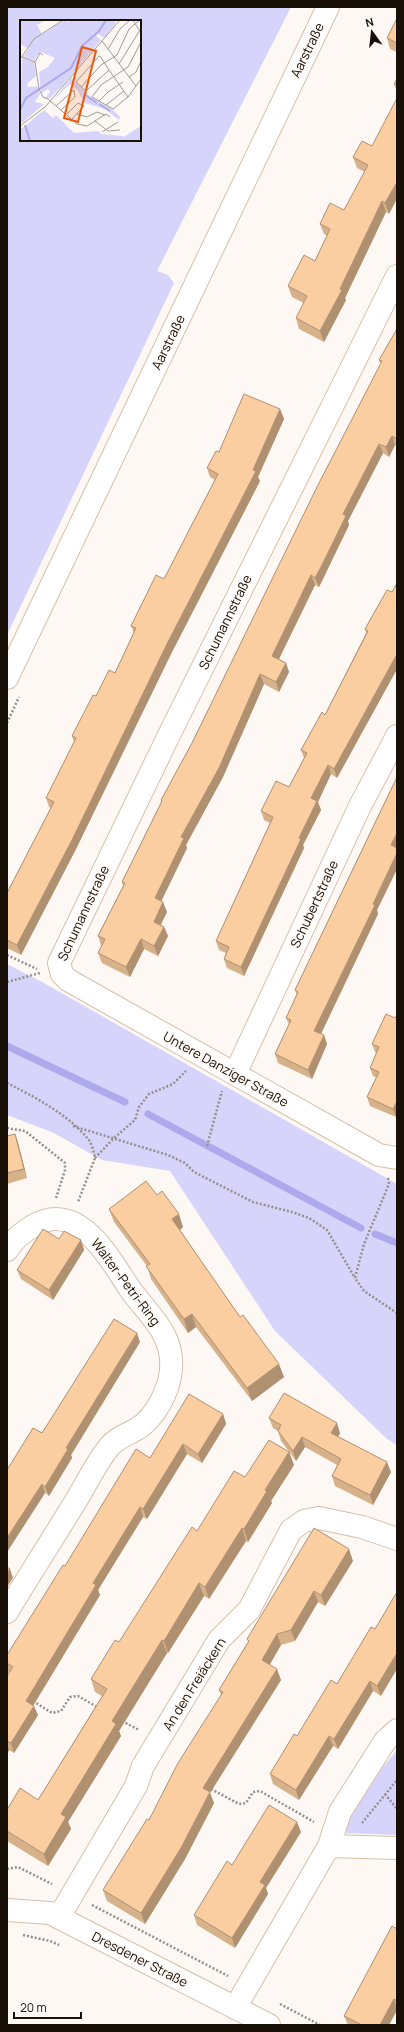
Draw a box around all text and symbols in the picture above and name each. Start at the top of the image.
north arrow [352,12,392,52]
text: N [364,14,375,30]
street label: Aarstraße [286,19,328,80]
inset map [20,20,141,141]
street label: Aarstraße [147,311,189,372]
street label: Schumannstraße [194,571,256,672]
street label: Schubertstraße [286,857,342,951]
street label: Schumannstraße [53,862,113,964]
street label: Untere Danziger Straße [160,1027,292,1111]
street label: Walter-Petri-Ring [87,1235,165,1329]
street label: An den Freiäckern [158,1634,230,1734]
street label: Dresdener Straße [89,1927,191,1991]
scale bar [14,1994,81,2020]
text: 20 m [20,1999,47,2016]

